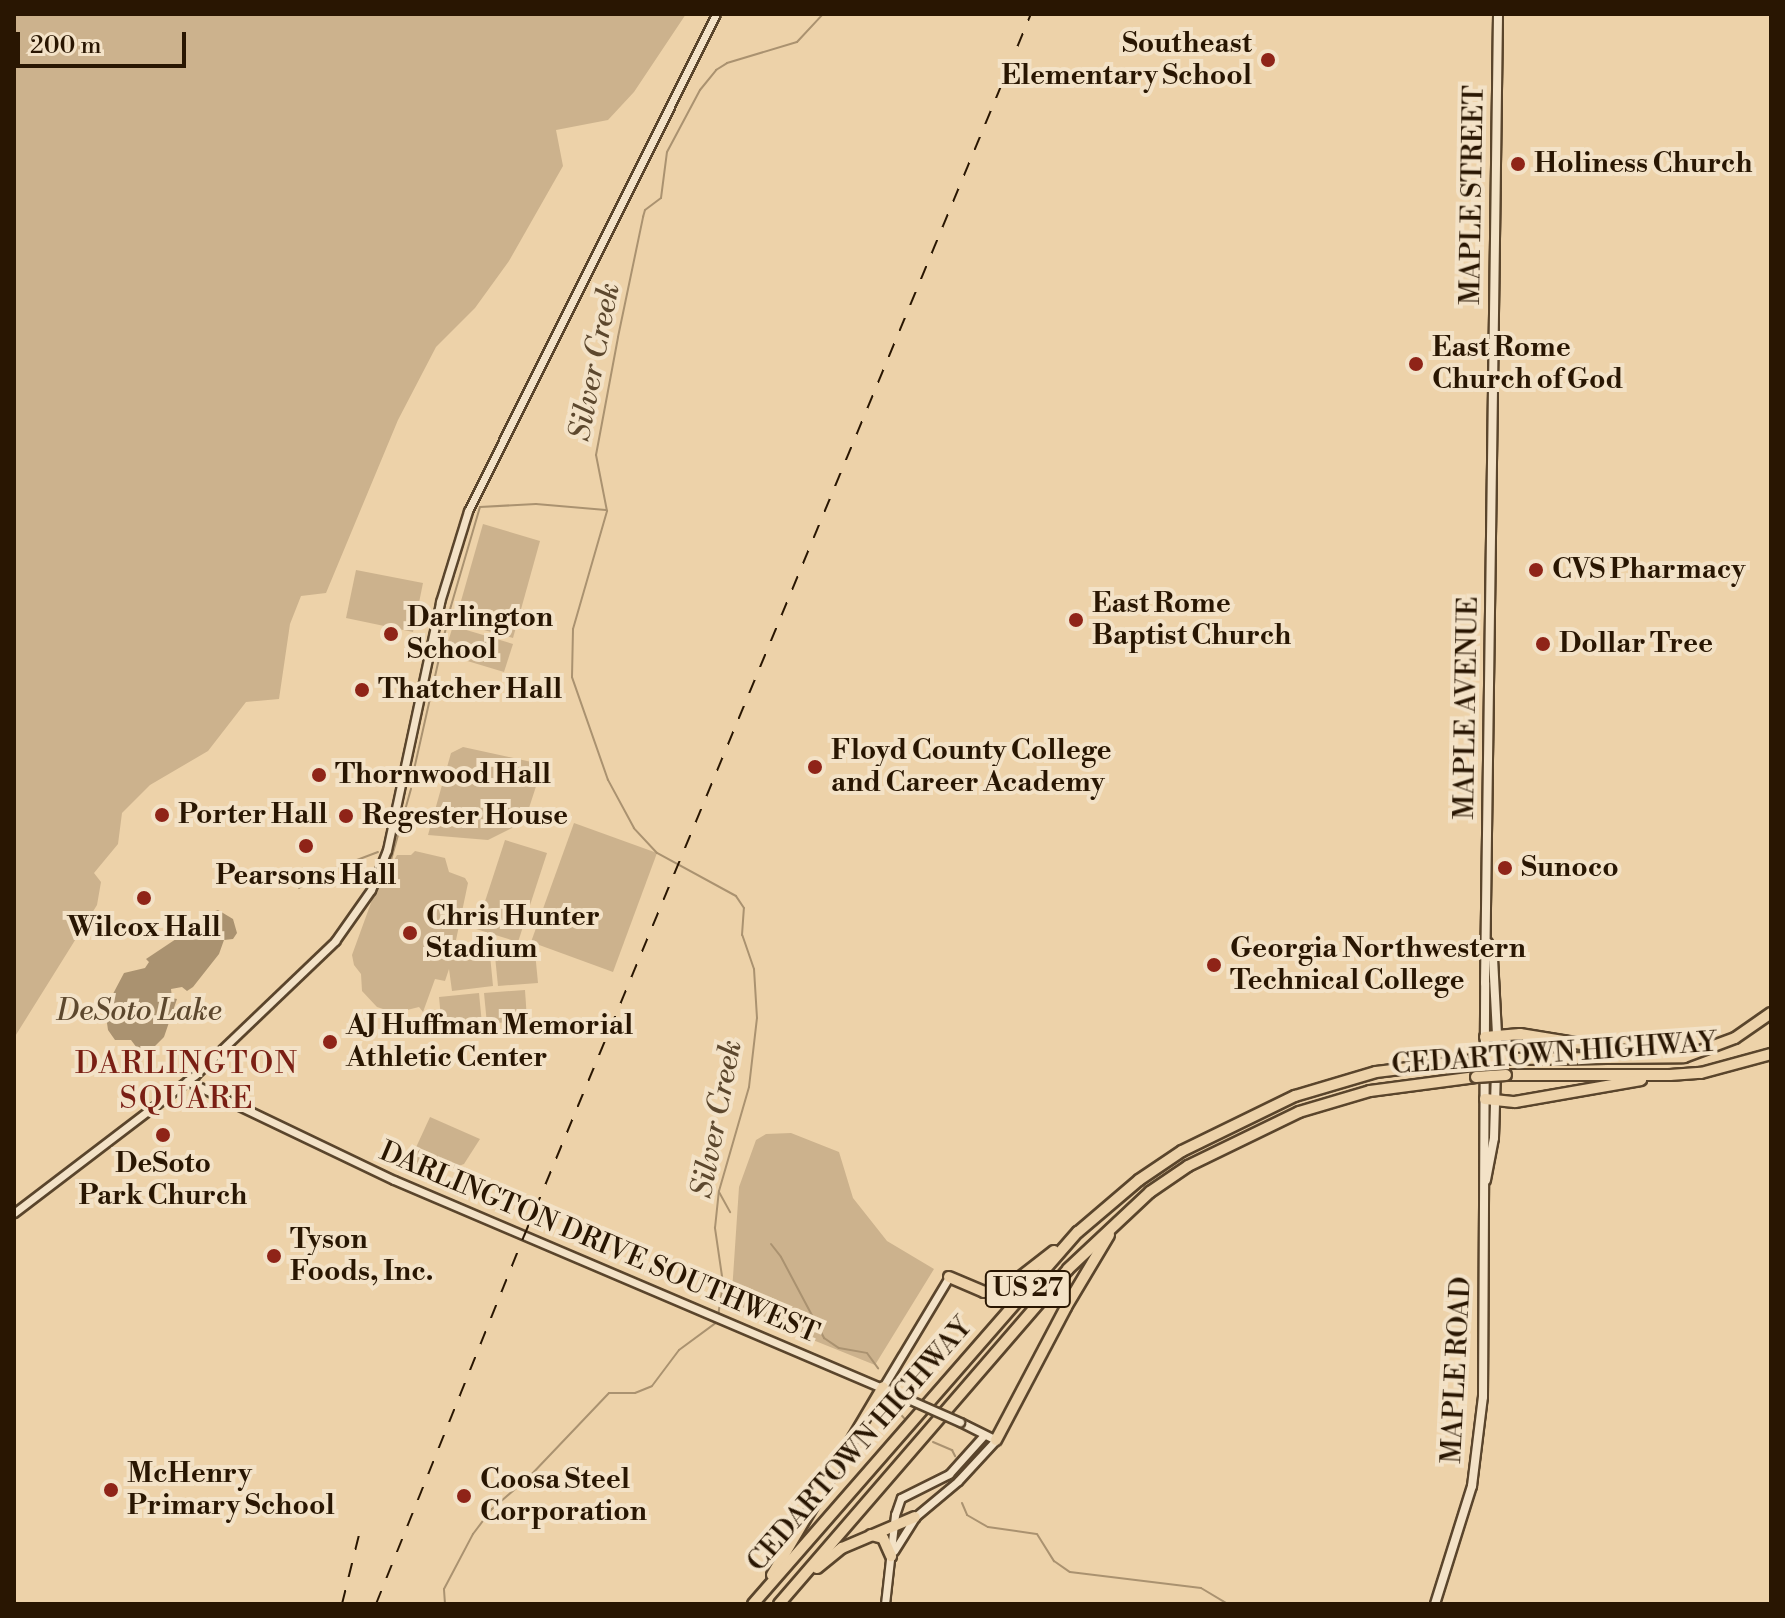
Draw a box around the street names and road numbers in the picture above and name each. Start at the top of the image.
street label: MAPLE STREET [1454,85,1492,305]
street label: MAPLE AVENUE [1448,596,1486,820]
street label: CEDARTOWN HIGHWAY [1390,1026,1718,1082]
street label: DARLINGTON DRIVE SOUTHWEST [374,1135,824,1351]
road number: US 27 [984,1267,1072,1311]
street label: MAPLE ROAD [1435,1276,1479,1464]
street label: CEDARTOWN HIGHWAY [741,1311,979,1579]

